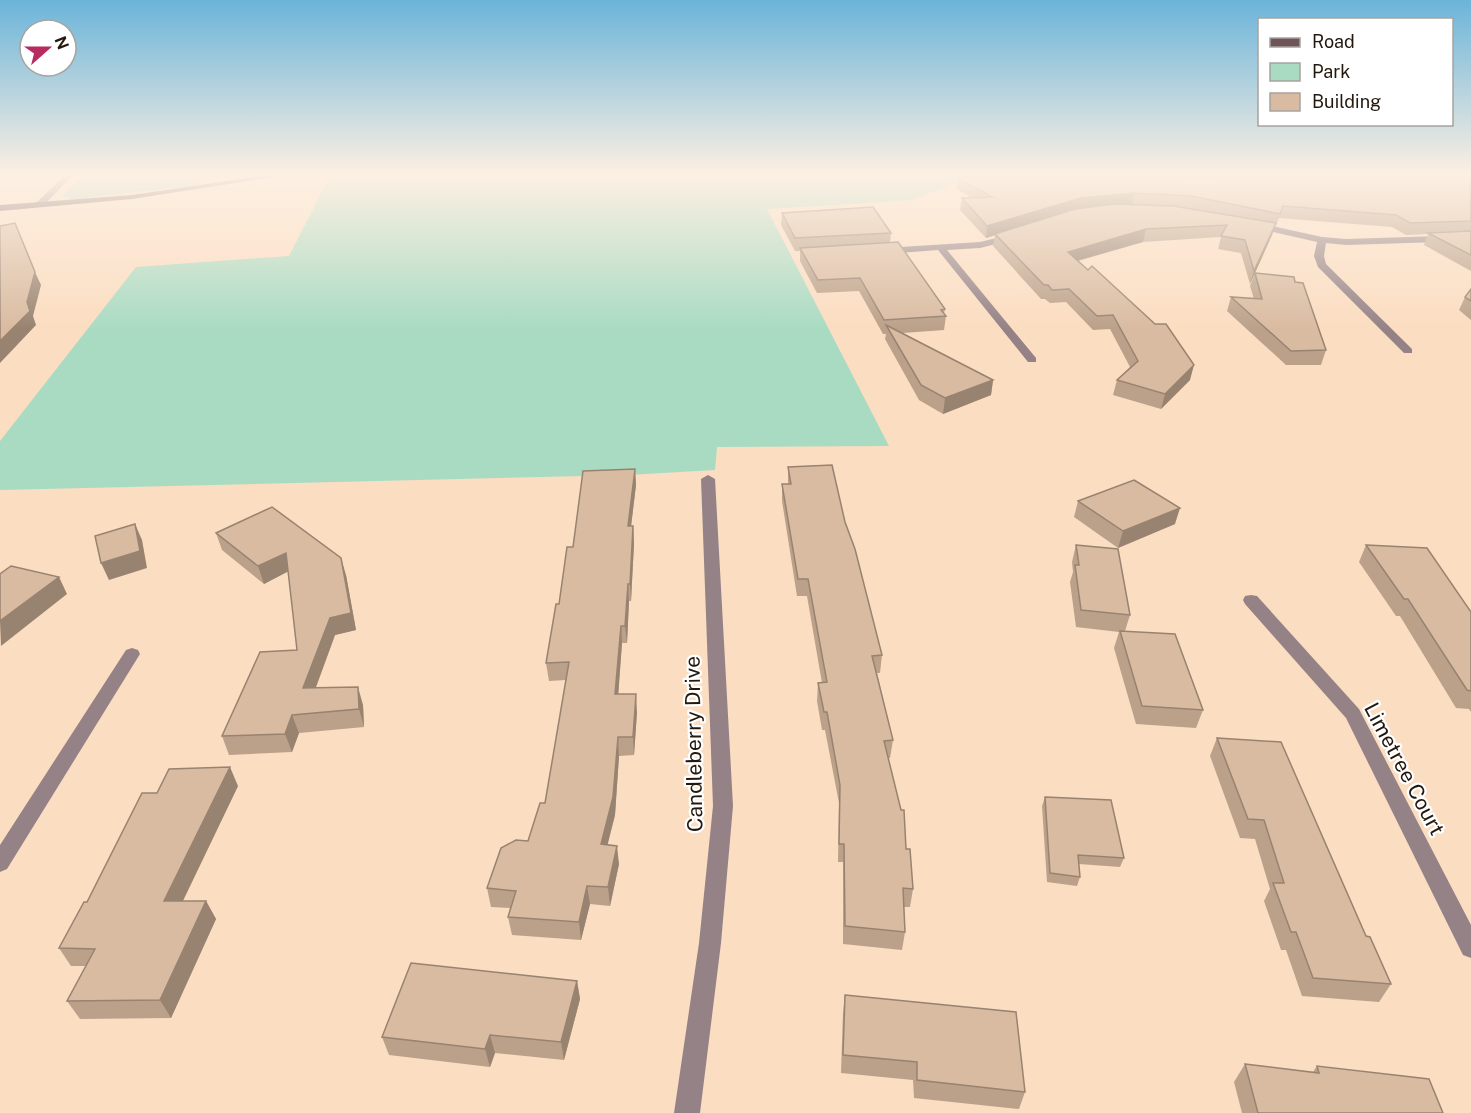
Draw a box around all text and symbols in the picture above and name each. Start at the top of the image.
north arrow [18,18,78,78]
legend [1258,18,1453,126]
text: Road [1312,31,1355,52]
text: N [50,34,73,52]
text: Park [1312,61,1350,82]
text: Building [1312,91,1381,112]
street label: Candleberry Drive [679,656,708,832]
street label: Limetree Court [1359,698,1450,839]

